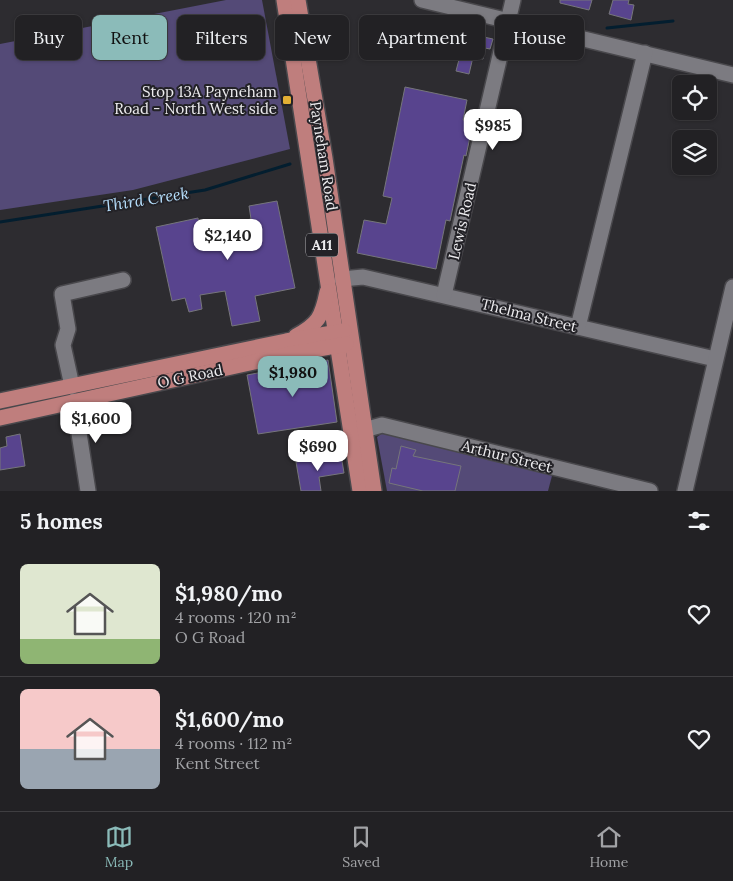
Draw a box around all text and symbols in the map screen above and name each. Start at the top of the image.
chip: Buy [15,15,82,60]
chip: Rent [92,15,167,60]
chip: Filters [177,15,265,60]
chip: New [275,15,349,60]
chip: Apartment [359,15,485,60]
chip: House [495,15,584,60]
map controls [672,75,717,175]
button: locate [672,75,717,120]
place label: Stop 13A Payneham Road - North West side [114,82,277,118]
marker: Stop 13A Payneham Road - North West side [281,94,293,106]
street label: Payneham Road [306,100,342,212]
pin: $985 [463,108,523,151]
text: $985 [475,115,511,135]
button: layers [672,130,717,175]
street label: Lewis Road [444,181,480,261]
water label: Third Creek [102,182,190,216]
pin: $2,140 [187,218,269,261]
text: $2,140 [204,225,252,245]
road number: A11 [306,234,338,256]
street label: Thelma Street [479,294,579,336]
pin: $1,980 [252,356,334,398]
street label: O G Road [156,360,224,392]
text: $1,980 [269,362,317,382]
pin: $1,600 [55,402,137,444]
text: $1,600 [71,408,121,428]
pin: $690 [288,430,348,472]
street label: Arthur Street [459,435,554,476]
text: $690 [299,436,337,456]
icon: filters [685,507,713,535]
text: 5 homes [20,508,103,535]
text: $1,980/mo [175,580,283,607]
icon: home [60,584,120,644]
icon: heart [685,600,713,628]
text: 4 rooms · 120 m² [175,607,297,627]
text: O G Road [175,627,245,647]
text: $1,600/mo [175,706,284,733]
icon: home [60,709,120,769]
icon: heart [685,725,713,753]
text: 4 rooms · 112 m² [175,733,292,753]
text: Kent Street [175,753,260,773]
tab: Map [105,823,133,871]
tab: Saved [342,823,380,871]
tab: Home [589,823,628,871]

